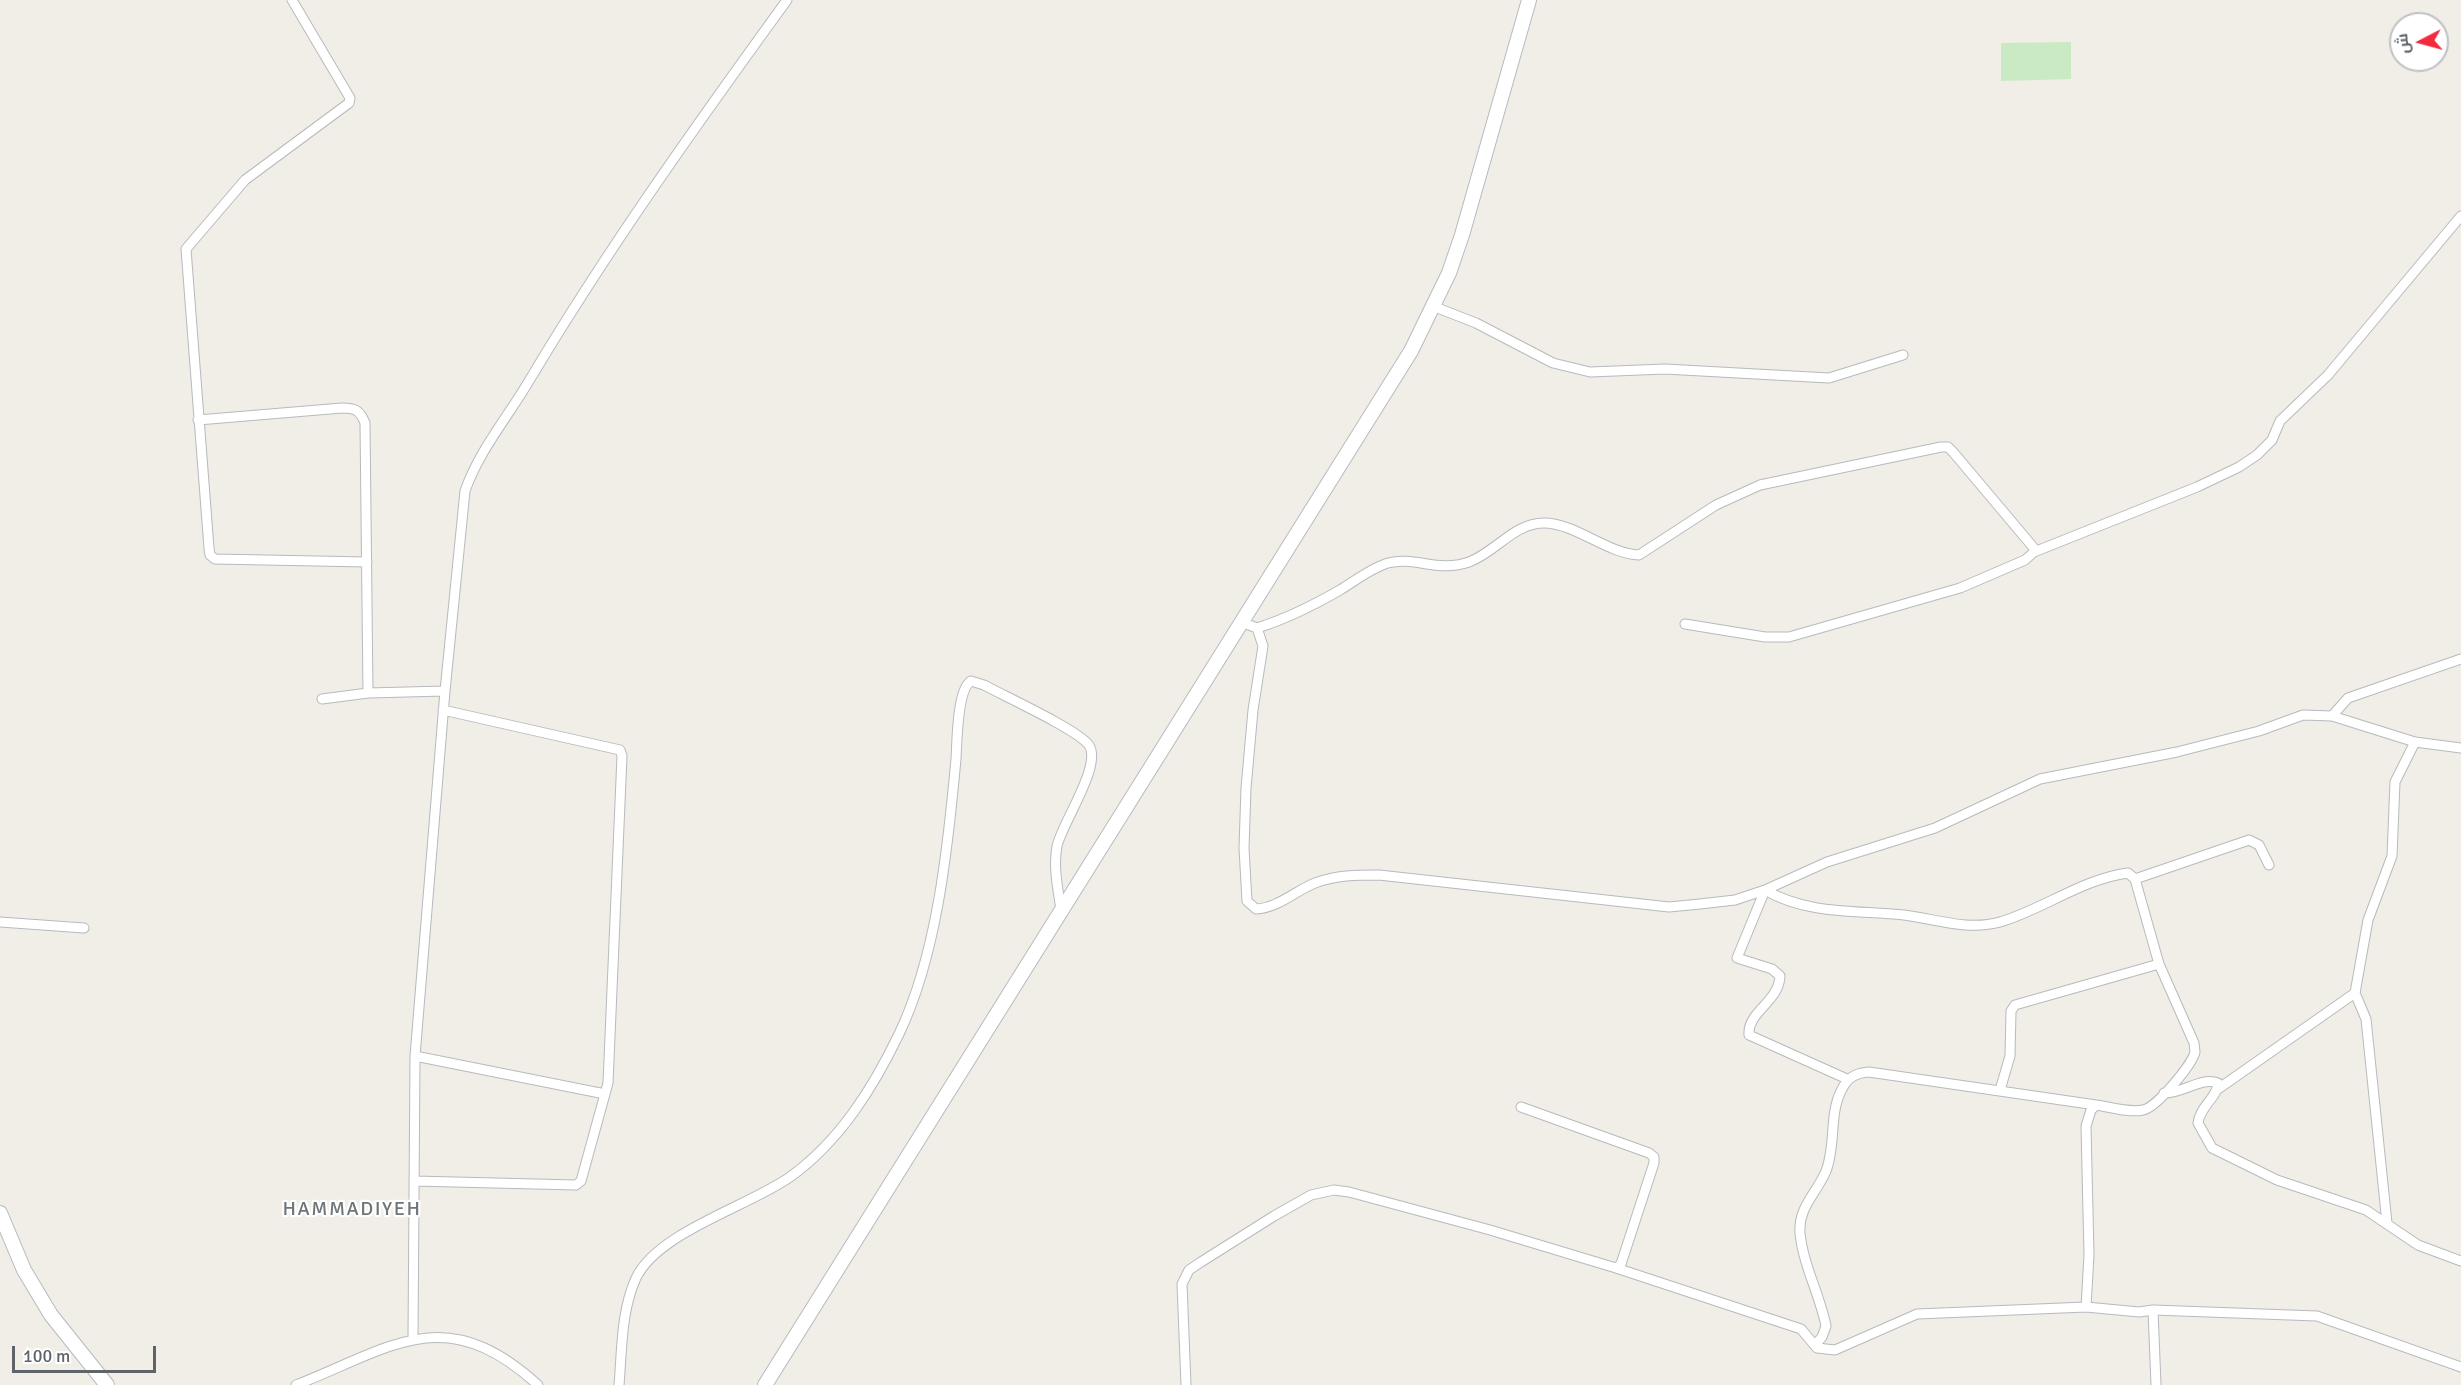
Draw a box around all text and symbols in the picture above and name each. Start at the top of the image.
north arrow [2389,12,2449,72]
text: ش [2392,32,2414,55]
district label: HAMMADIYEH [283,1198,421,1222]
scale bar [15,1334,159,1372]
text: 100 m [23,1345,70,1367]

